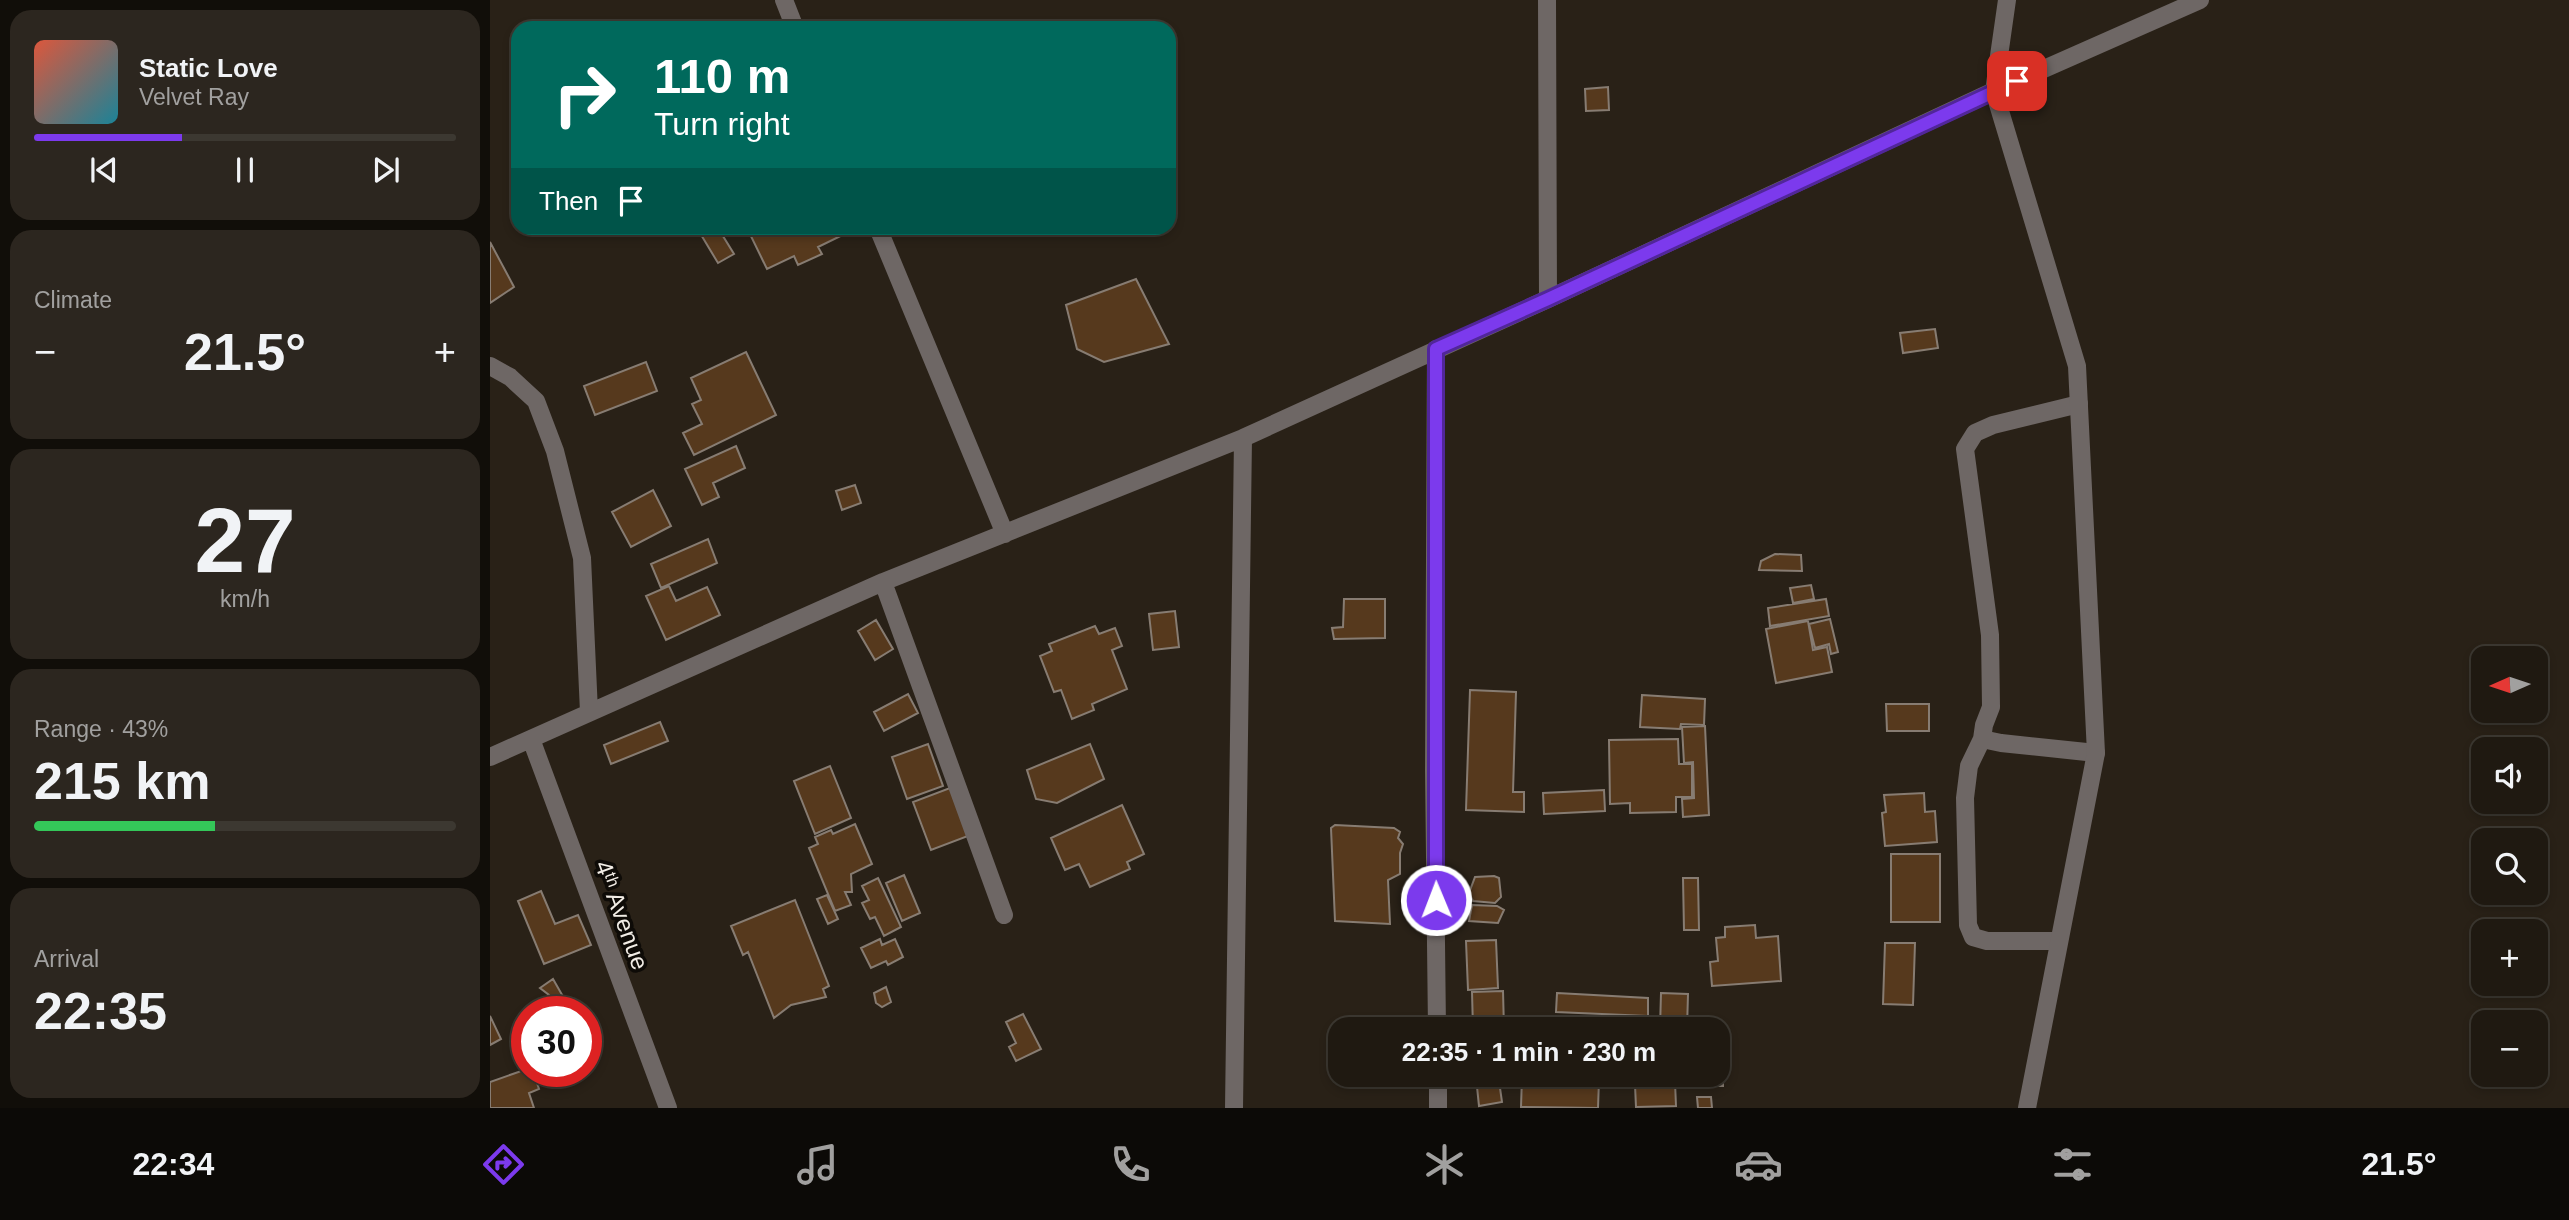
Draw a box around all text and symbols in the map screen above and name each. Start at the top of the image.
icon: right [539,49,630,140]
text: 110 m [654,49,790,103]
pin [1987,51,2047,111]
text: Static Love [139,53,278,83]
icon: arrive [1998,62,2036,100]
text: Velvet Ray [139,84,249,110]
text: Turn right [654,106,790,142]
icon: previous [85,151,123,189]
icon: pause [226,151,264,189]
icon: next [367,151,405,189]
icon: arrive [612,182,650,220]
text: Then [539,186,598,216]
text: Climate [34,287,112,313]
text: 21.5° [184,323,306,381]
text: − [34,331,56,373]
text: + [434,331,456,373]
text: 27 [194,490,296,591]
text: km/h [220,586,270,612]
north arrow [2471,646,2548,723]
map controls [2471,646,2548,1087]
text: Range · 43% [34,716,168,742]
button: sound [2471,737,2548,814]
text: 215 km [34,752,210,810]
button: search [2471,828,2548,905]
street label: 4ᵗʰ Avenue [590,857,654,973]
position arrow [1399,863,1473,937]
button: + [2471,919,2548,996]
text: Arrival [34,946,99,972]
text: 22:35 [34,982,167,1040]
speed limit sign: 30 [511,996,602,1087]
button: − [2471,1010,2548,1087]
text: 22:35 · 1 min · 230 m [1402,1037,1656,1067]
icon: directions [479,1140,528,1189]
icon: music [793,1140,842,1189]
icon: phone [1106,1140,1155,1189]
icon: climate [1420,1140,1469,1189]
icon: car [1734,1140,1783,1189]
icon: filters [2048,1140,2097,1189]
text: 22:34 [132,1146,214,1182]
text: 21.5° [2361,1146,2437,1182]

